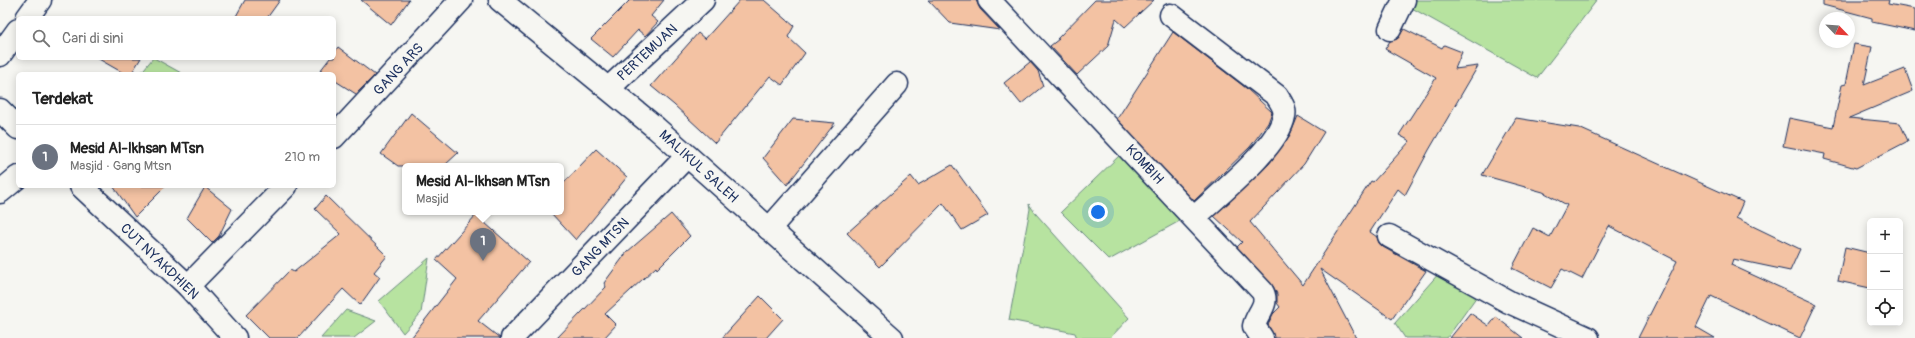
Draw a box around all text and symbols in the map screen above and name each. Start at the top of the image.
north arrow [1819,12,1855,48]
search box [16,16,336,60]
street label: PERTEMUAN [614,20,681,85]
icon: search [30,27,52,49]
text: Cari di sini [62,29,123,48]
street label: GANG ARS [370,40,427,99]
text: Terdekat [32,88,93,109]
street label: MALIKUL SALEH [655,126,742,207]
text: Mesid Al-Ikhsan MTsn [70,139,204,158]
street label: KOMBIH [1122,141,1167,188]
text: 1 [42,149,48,165]
text: 210 m [284,149,320,165]
text: Masjid · Gang Mtsn [70,158,172,174]
popup [402,163,564,215]
text: Mesid Al-Ikhsan MTsn [416,172,550,191]
text: Masjid [416,191,449,207]
your location [1088,202,1108,222]
street label: GANG MTSN [568,214,633,280]
map controls [1867,218,1903,326]
button: + [1867,218,1903,254]
street label: CUT NYAKDHIEN [117,220,202,303]
pin: 1 [470,228,496,261]
button: − [1867,254,1903,290]
button: locate [1867,290,1903,326]

